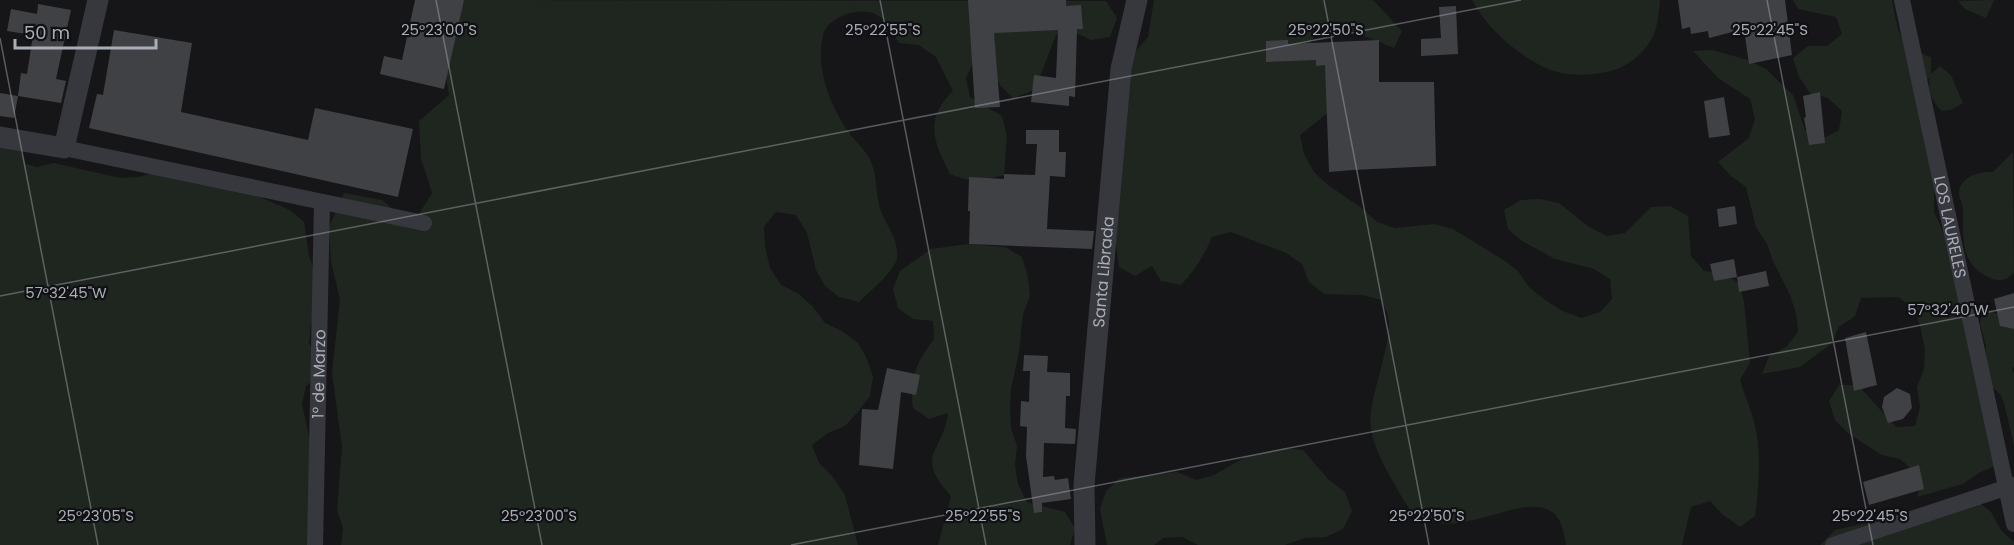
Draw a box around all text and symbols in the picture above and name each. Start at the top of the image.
scale bar [15,12,156,50]
text: 25°23'00"S [401,19,477,40]
text: 25°22'55"S [845,19,921,40]
text: 25°22'50"S [1288,19,1364,40]
text: 25°22'45"S [1732,19,1808,40]
text: 50 m [24,20,70,45]
street label: LOS LAURELES [1928,174,1972,280]
street label: Santa Librada [1087,215,1120,328]
text: 57°32'45"W [25,282,107,303]
text: 57°32'40"W [1907,299,1989,320]
street label: 1° de Marzo [307,329,331,419]
text: 25°23'05"S [58,505,134,526]
text: 25°23'00"S [501,505,577,526]
text: 25°22'55"S [945,505,1021,526]
text: 25°22'50"S [1389,505,1465,526]
text: 25°22'45"S [1832,505,1908,526]

